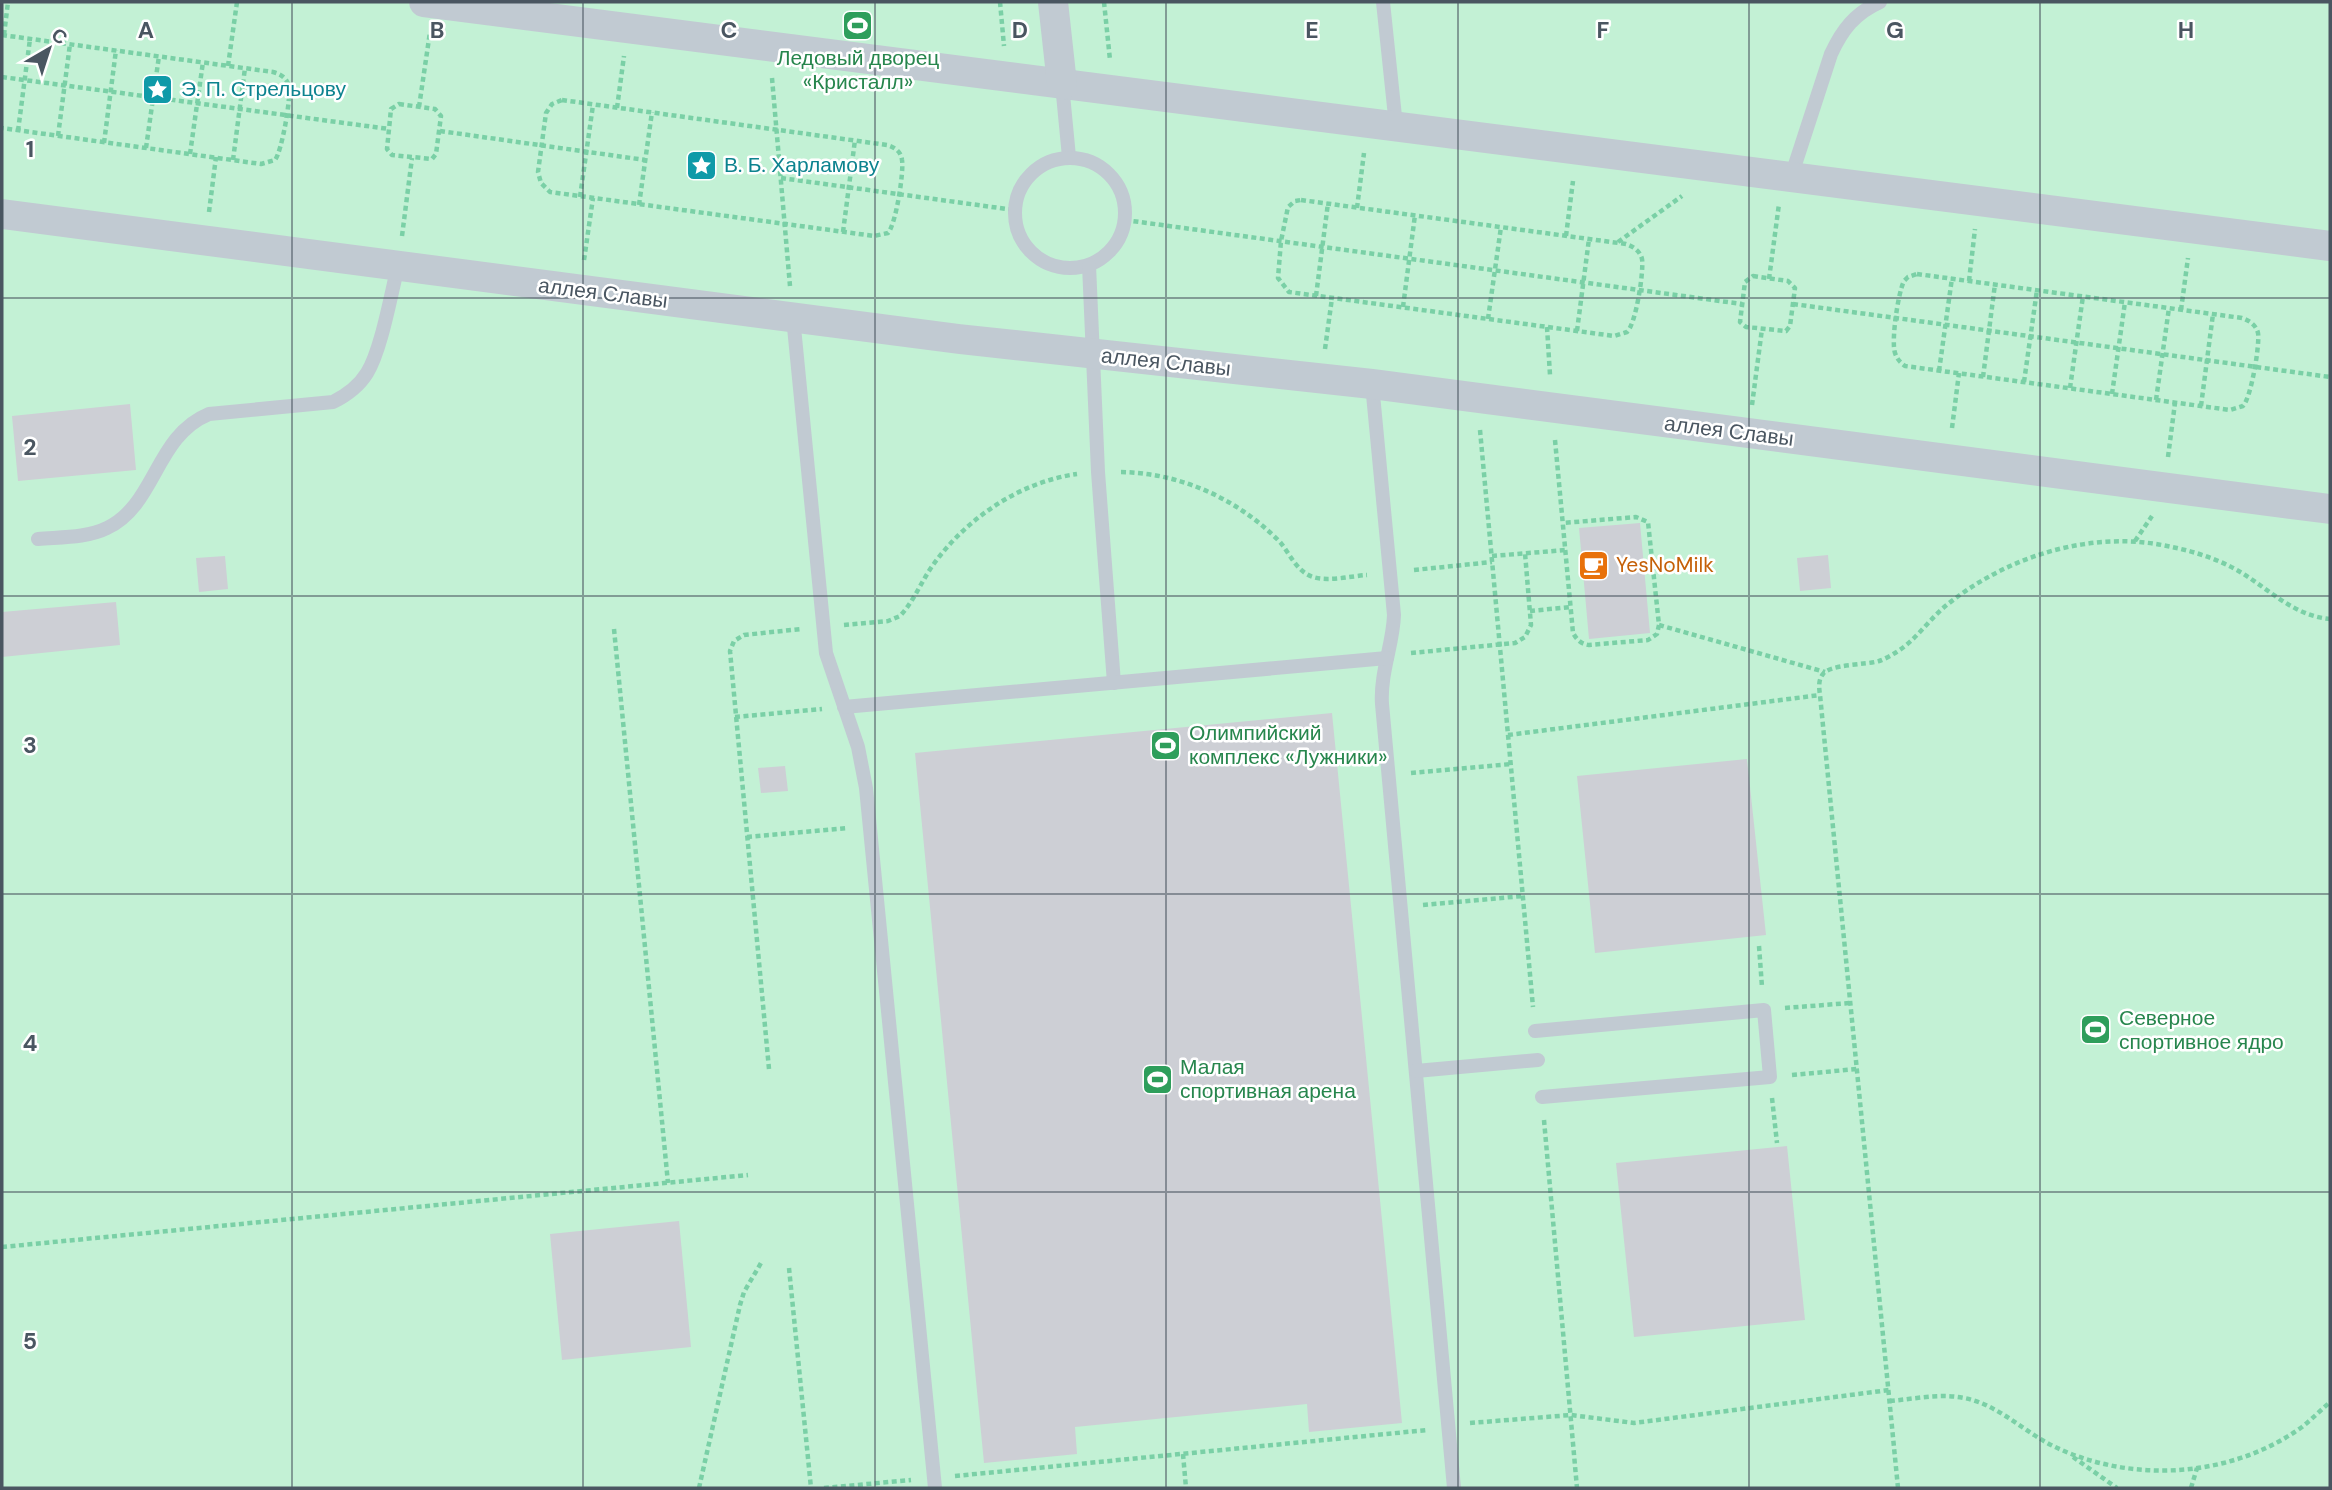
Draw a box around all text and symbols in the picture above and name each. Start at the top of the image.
sports icon: Ледовый дворец «Кристалл» [841,9,875,43]
north arrow [14,14,84,84]
text: A [138,15,154,45]
text: B [430,15,444,45]
text: C [721,15,737,45]
text: D [1012,15,1028,45]
text: E [1305,15,1319,45]
text: F [1597,15,1610,45]
text: G [1886,15,1904,45]
text: H [2178,15,2194,45]
text: С [46,22,73,50]
place label: Ледовый дворец «Кристалл» [777,44,939,96]
place icon: Э. П. Стрельцову [141,72,175,106]
place label: Э. П. Стрельцову [181,75,346,103]
text: 1 [26,134,34,164]
place icon: В. Б. Харламову [684,148,718,182]
place label: В. Б. Харламову [724,151,880,179]
street label: аллея Славы [537,271,669,315]
street label: аллея Славы [1100,341,1232,383]
street label: аллея Славы [1663,409,1795,453]
text: 2 [23,432,37,462]
cafe icon: YesNoMilk [1576,548,1610,582]
place label: YesNoMilk [1616,551,1714,579]
place label: Олимпийский комплекс «Лужники» [1189,719,1387,771]
sports icon: Олимпийский комплекс «Лужники» [1149,728,1183,762]
text: 3 [23,730,37,760]
place label: Северное спортивное ядро [2119,1004,2284,1056]
sports icon: Северное спортивное ядро [2079,1013,2113,1047]
text: 4 [23,1028,38,1058]
place label: Малая спортивная арена [1180,1053,1356,1105]
sports icon: Малая спортивная арена [1140,1062,1174,1096]
text: 5 [23,1326,37,1356]

